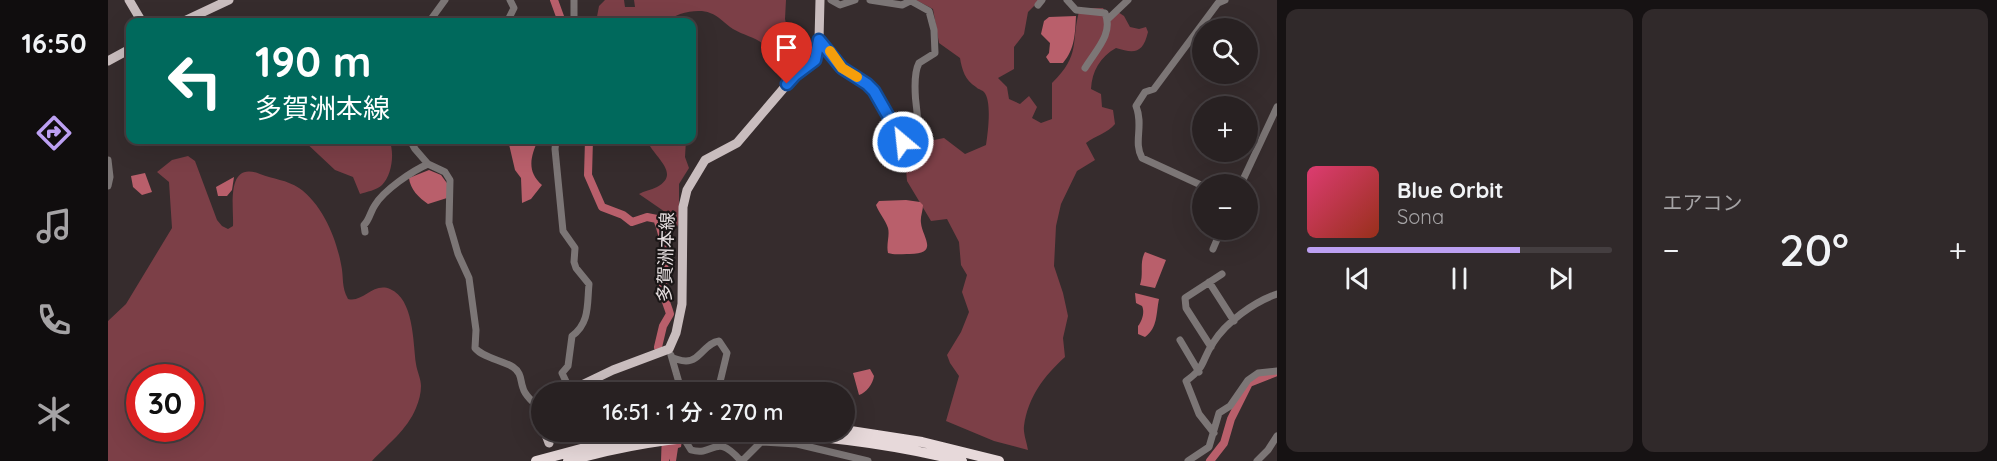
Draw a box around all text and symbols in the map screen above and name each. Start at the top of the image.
map controls [1192,18,1258,240]
button: search [1192,18,1258,84]
pin [761,22,812,84]
text: 16:50 [22,26,86,60]
icon: arrive [770,31,803,64]
text: 190 m [255,35,371,88]
icon: left [156,42,234,120]
text: 多賀洲本線 [255,91,390,125]
button: + [1192,96,1258,162]
position arrow [871,110,935,174]
icon: directions [33,112,75,154]
button: − [1192,174,1258,240]
text: Blue Orbit [1397,176,1503,204]
text: エアコン [1663,190,1743,215]
text: Sona [1397,204,1444,229]
icon: music [33,205,75,247]
street label: 多賀洲本線 [652,212,679,302]
text: 20° [1779,221,1849,277]
text: − [1663,229,1680,270]
text: + [1948,229,1967,270]
icon: previous [1341,262,1374,295]
icon: pause [1443,262,1476,295]
icon: next [1544,262,1577,295]
icon: phone [33,299,75,341]
speed limit sign: 30 [126,364,204,442]
icon: climate [33,393,75,435]
text: 16:51 · 1 分 · 270 m [603,398,783,426]

